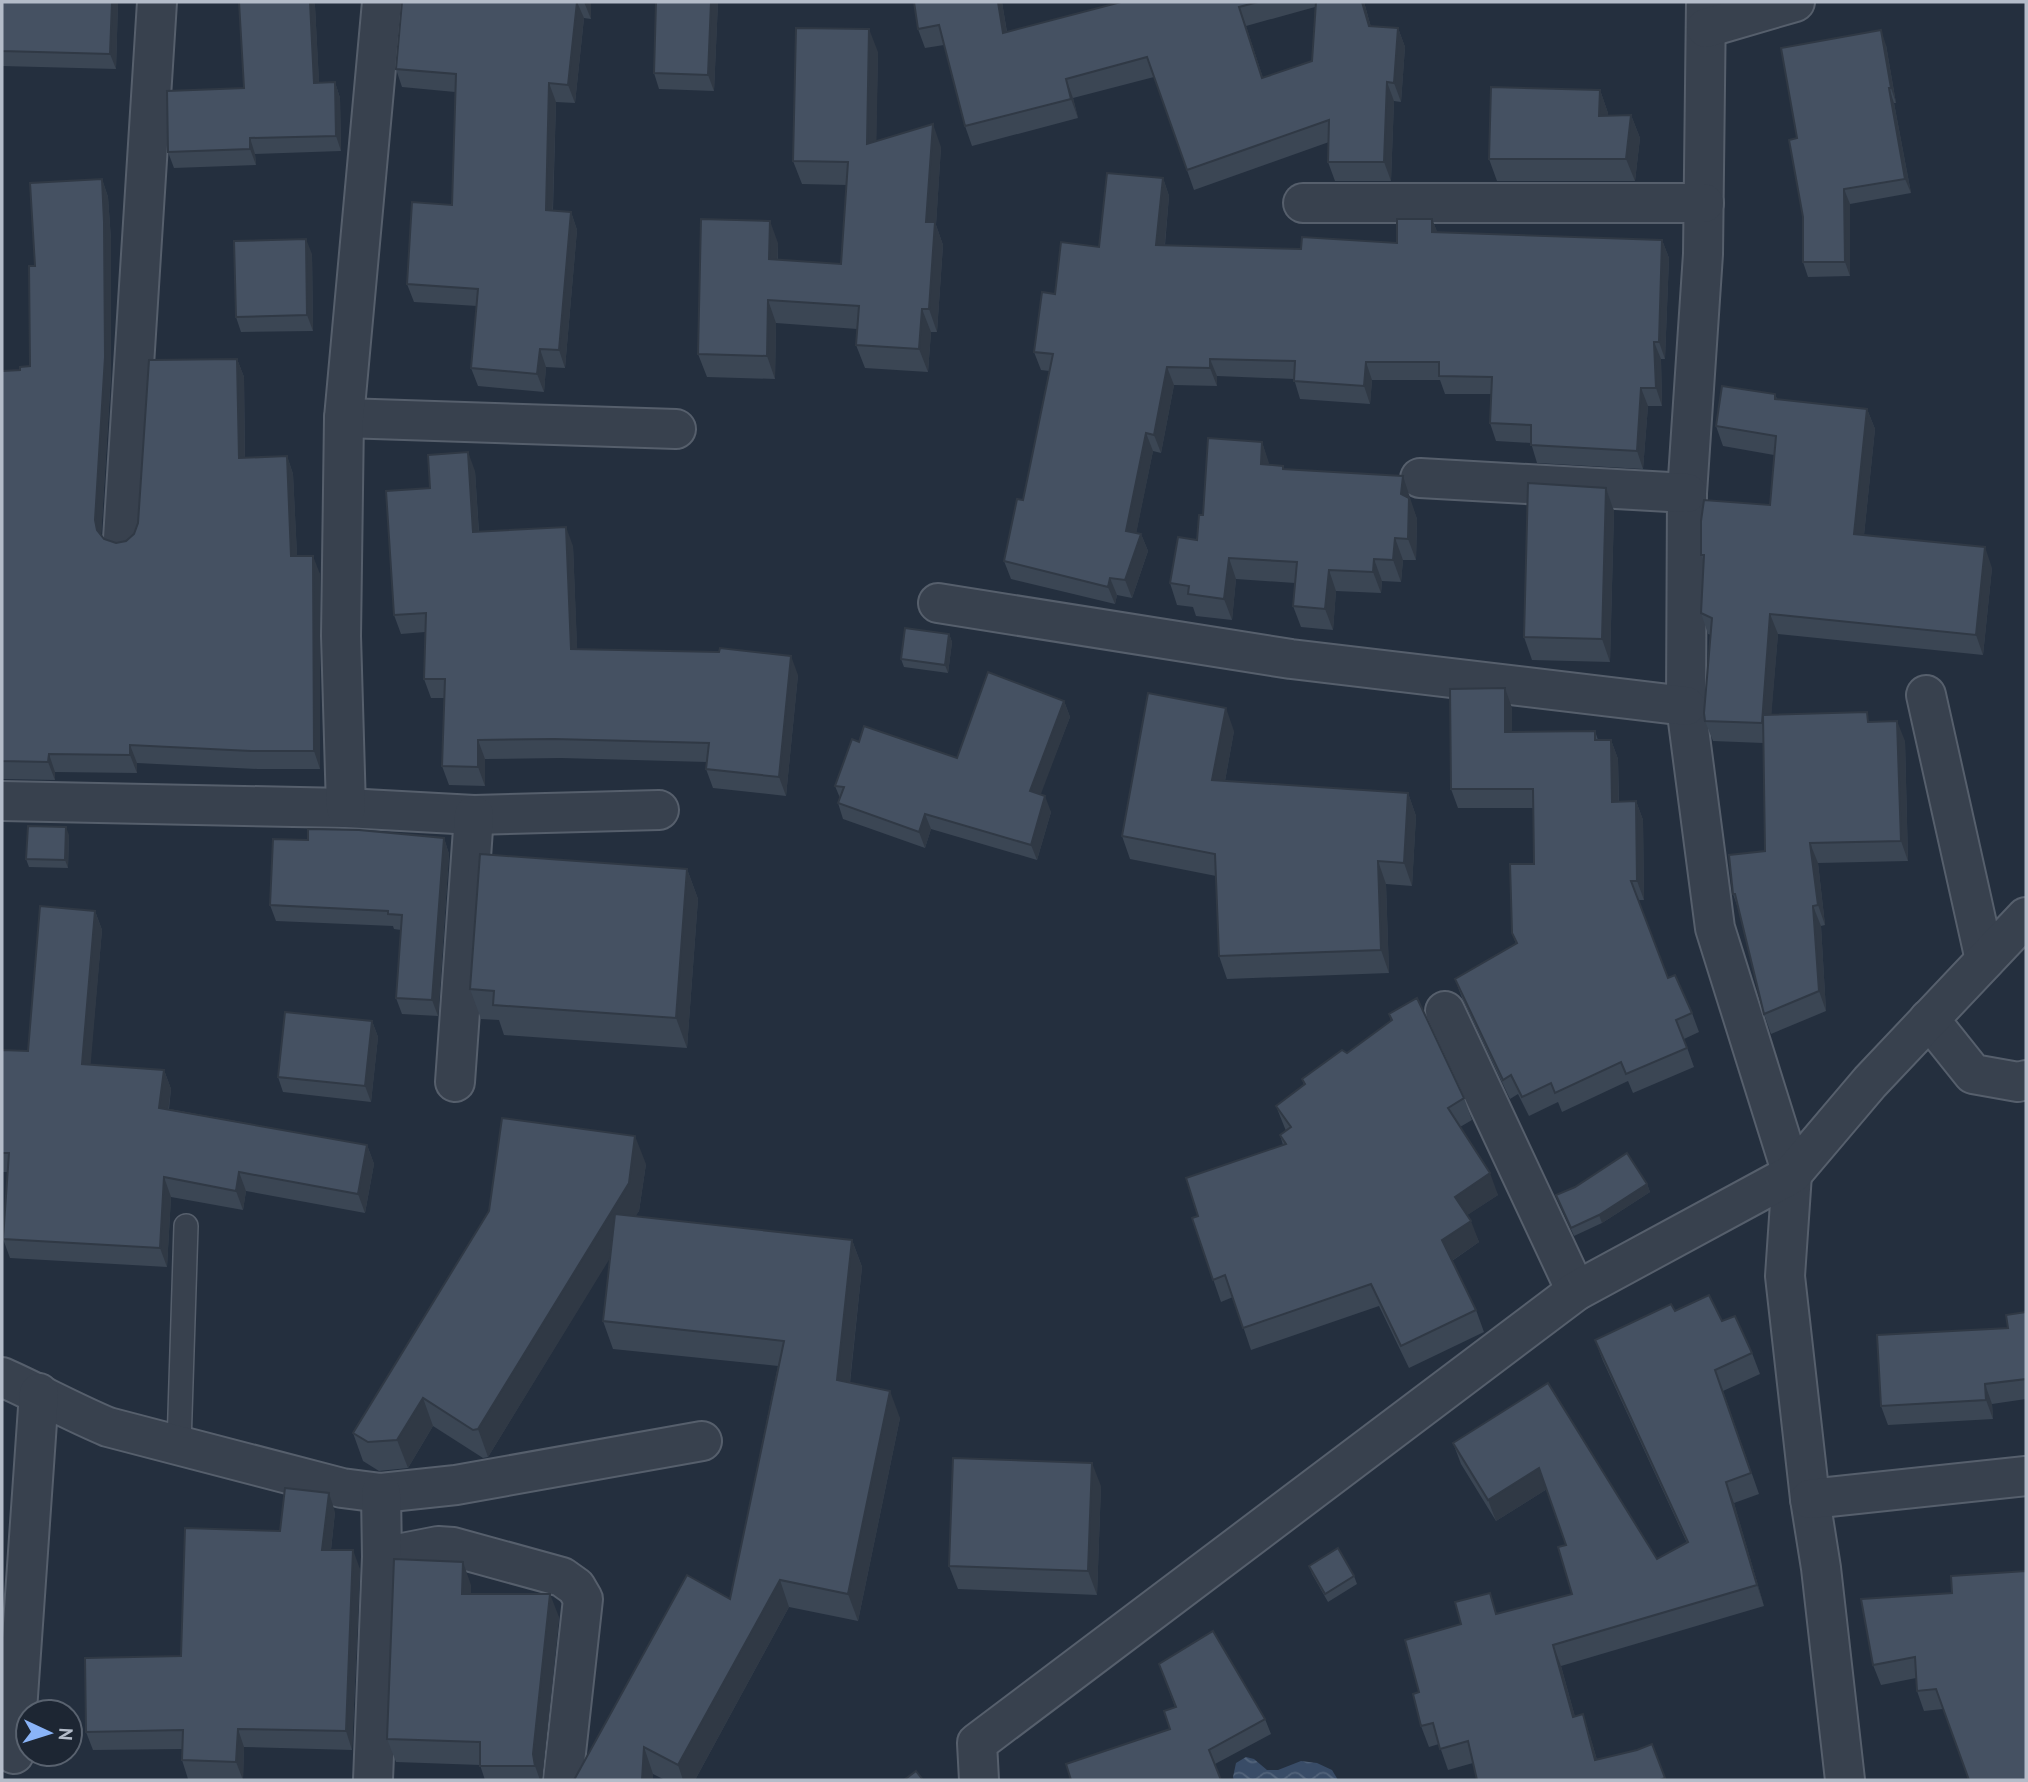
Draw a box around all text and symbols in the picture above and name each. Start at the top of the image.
north arrow [14,1698,84,1768]
text: N [54,1727,78,1741]

